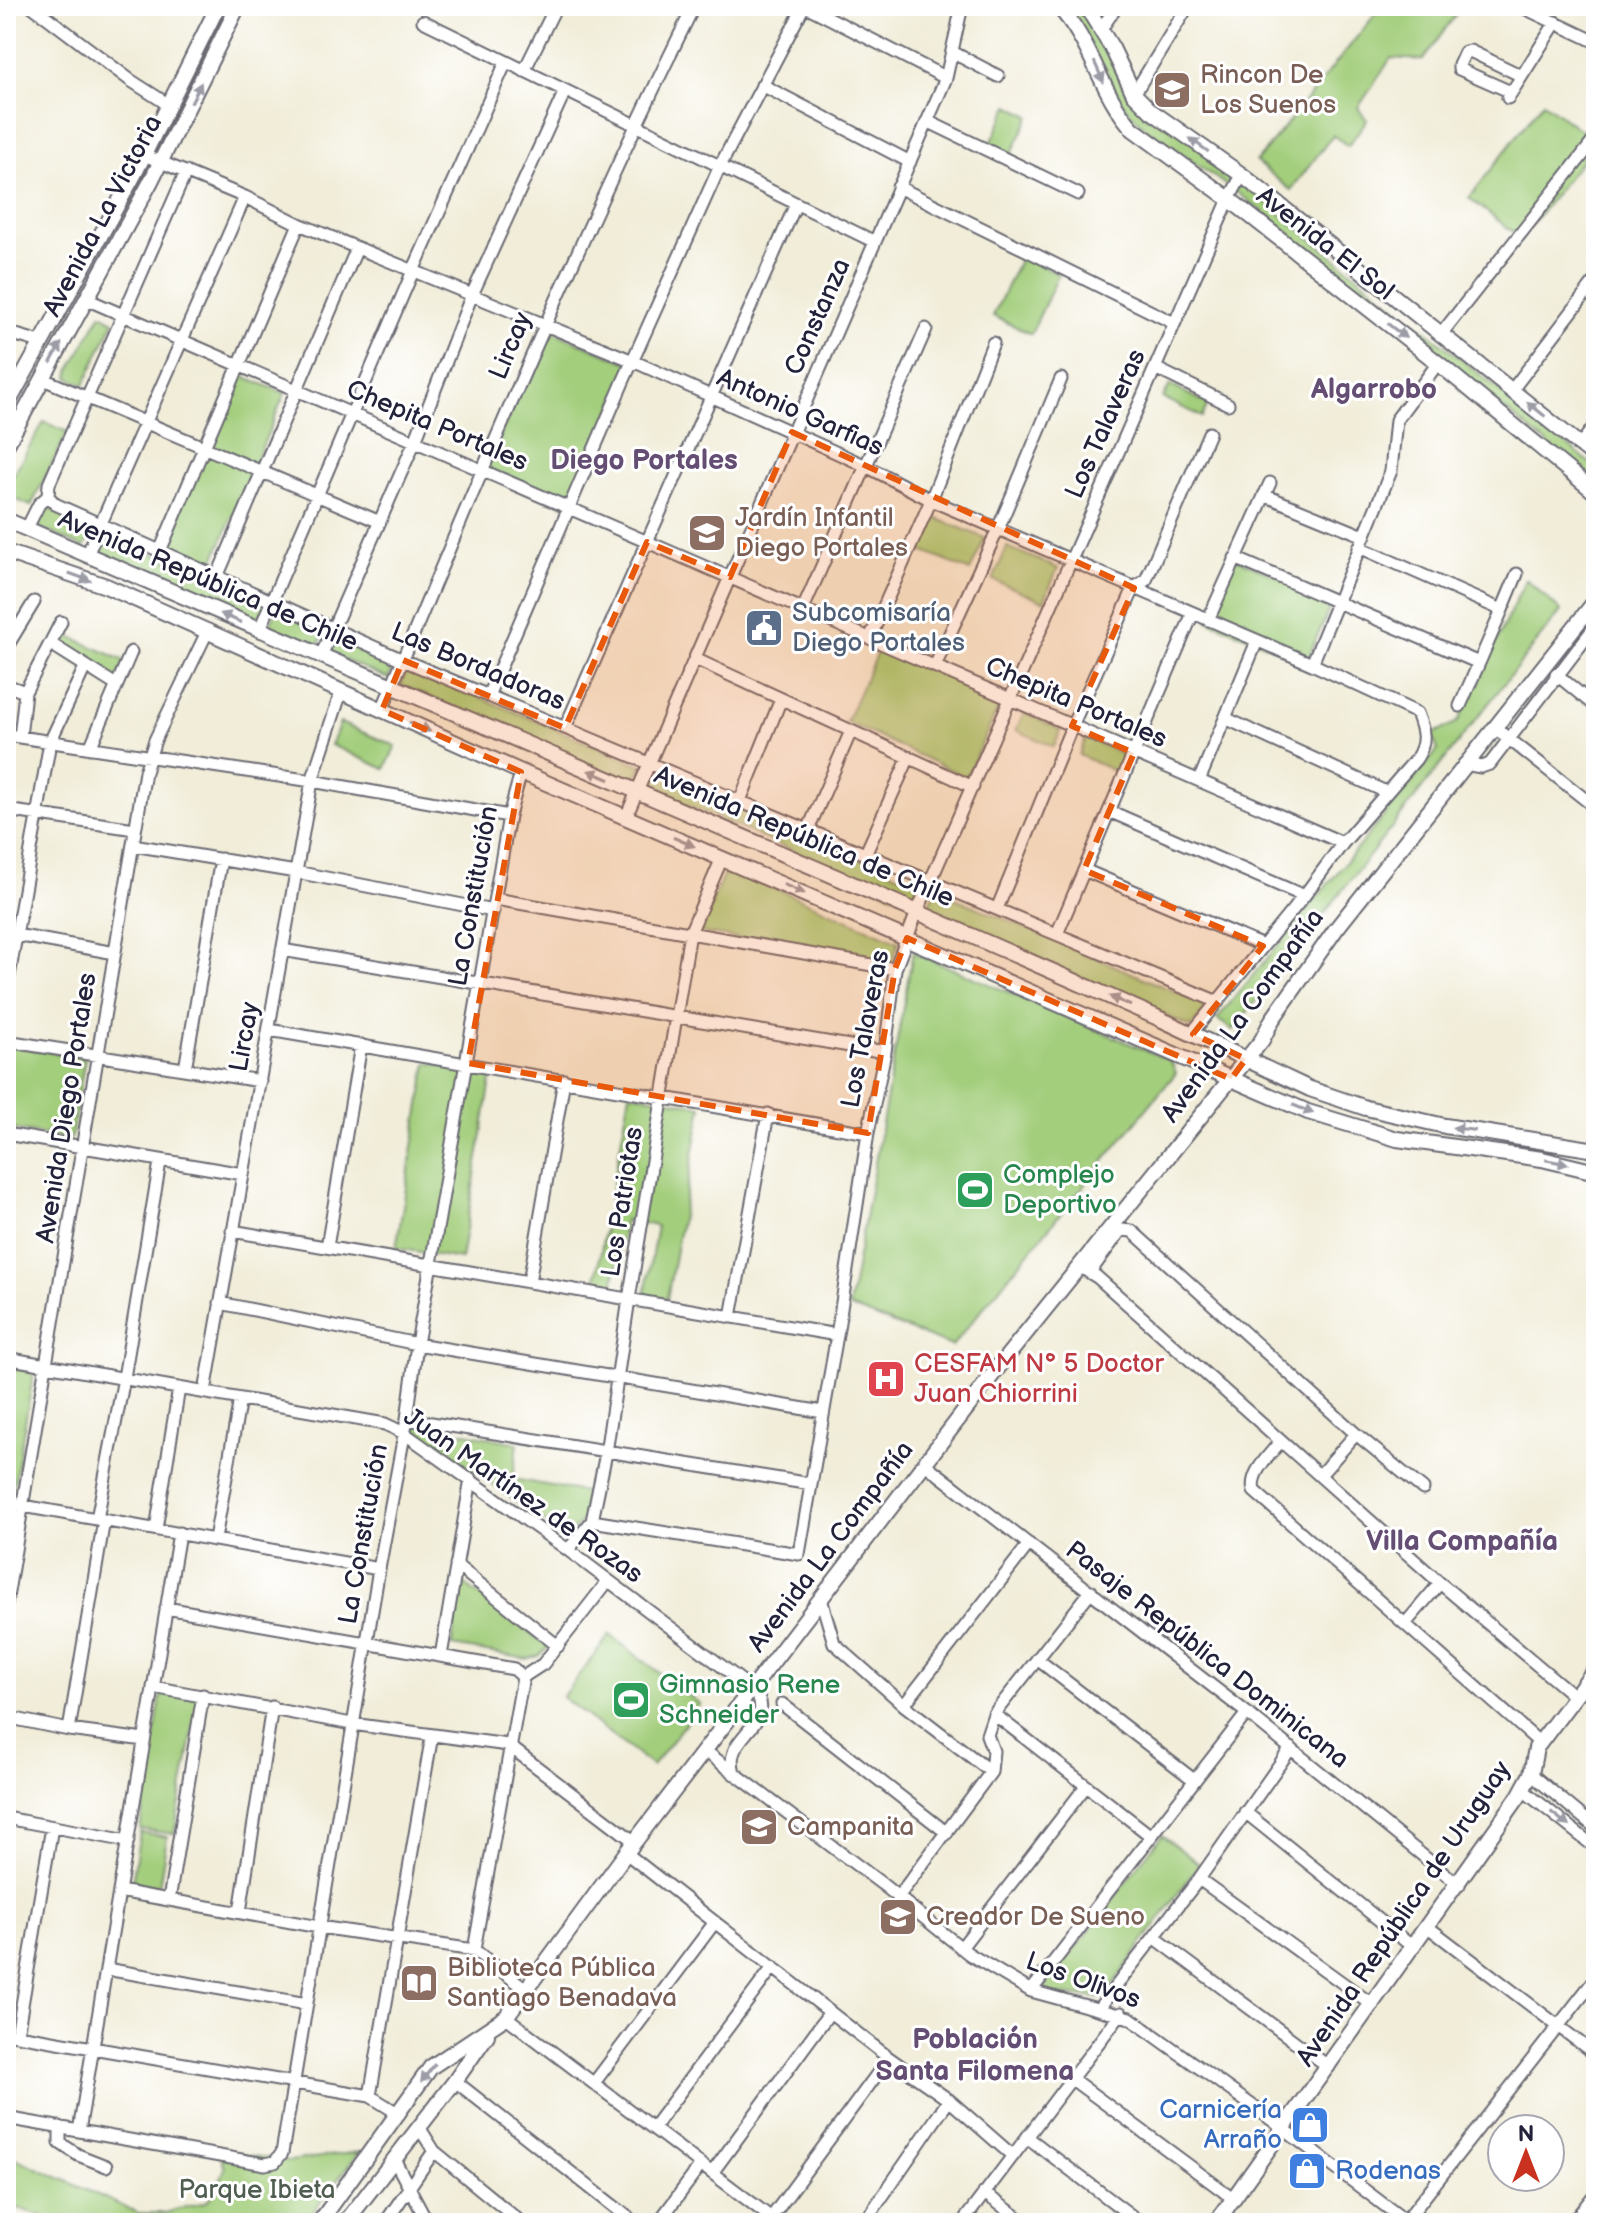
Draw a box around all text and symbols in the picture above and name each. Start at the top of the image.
one-way arrow [1092,60,1105,84]
place label: Rincon De Los Suenos [1200,60,1336,121]
school or university icon: Rincon De Los Suenos [1151,69,1193,111]
one-way arrow [189,81,203,104]
street label: Avenida La Victoria [37,110,169,322]
one-way arrow [1188,137,1210,153]
street label: Avenida El Sol [1250,181,1400,307]
street label: Constanza [779,254,857,380]
street label: Lircay [483,307,539,384]
one-way arrow [1387,323,1407,339]
one-way arrow [49,342,63,364]
street label: Los Talaveras [1059,344,1153,503]
street label: Antonio Garfias [712,362,888,464]
district label: Algarrobo [1310,373,1437,406]
street label: Chepita Portales [342,374,532,478]
one-way arrow [1526,401,1546,418]
district label: Diego Portales [550,444,738,477]
place label: Jardín Infantil Diego Portales [735,503,908,564]
street label: Avenida República de Chile [53,504,363,658]
school or university icon: Jardín Infantil Diego Portales [686,512,728,554]
one-way arrow [68,571,92,584]
place label: Subcomisaría Diego Portales [792,598,965,659]
public building icon: Subcomisaría Diego Portales [743,607,785,649]
one-way arrow [219,612,243,625]
street label: Las Bordadoras [386,616,570,718]
street label: Chepita Portales [981,651,1171,755]
one-way arrow [409,720,432,733]
street label: Avenida República de Chile [649,760,959,914]
one-way arrow [587,768,611,781]
street label: La Constitución [443,803,505,989]
one-way arrow [672,835,696,849]
one-way arrow [782,883,805,896]
street label: Avenida La Compañía [1155,903,1331,1129]
street label: Los Talaveras [836,947,897,1111]
street label: Avenida Diego Portales [30,971,104,1245]
one-way arrow [1108,995,1132,1008]
street label: Lircay [224,999,266,1074]
one-way arrow [1291,1103,1315,1116]
one-way arrow [1451,1122,1476,1135]
street label: Los Patriotas [596,1125,650,1279]
one-way arrow [1544,1156,1569,1169]
place label: Complejo Deportivo [1003,1160,1117,1221]
sports icon: Complejo Deportivo [954,1169,996,1211]
place label: CESFAM N° 5 Doctor Juan Chiorrini [914,1349,1165,1410]
hospital icon: CESFAM N° 5 Doctor Juan Chiorrini [865,1358,907,1400]
street label: Juan Martínez de Rozas [397,1402,649,1590]
street label: Avenida La Compañía [742,1435,920,1659]
street label: La Constitución [333,1441,395,1627]
district label: Villa Compañía [1366,1525,1558,1558]
street label: Pasaje República Dominicana [1059,1535,1355,1775]
place label: Gimnasio Rene Schneider [659,1670,840,1731]
sports icon: Gimnasio Rene Schneider [610,1679,652,1721]
street label: Avenida República de Uruguay [1290,1755,1518,2073]
school or university icon: Campanita [738,1806,780,1848]
one-way arrow [1550,1810,1570,1827]
place label: Campanita [787,1812,914,1843]
school or university icon: Creador De Sueno [877,1896,919,1938]
place label: Creador De Sueno [926,1902,1145,1933]
street label: Los Olivos [1022,1946,1145,2016]
place label: Biblioteca Pública Santiago Benadava [447,1953,677,2014]
library icon: Biblioteca Pública Santiago Benadava [398,1962,440,2004]
district label: Población Santa Filomena [876,2023,1074,2088]
one-way arrow [421,2063,437,2083]
place label: Carnicería Arraño [1159,2095,1282,2156]
shop icon: Carnicería Arraño [1289,2104,1331,2146]
north arrow [1486,2113,1566,2193]
text: N [1518,2121,1534,2148]
shop icon: Rodenas [1286,2150,1328,2192]
place label: Rodenas [1335,2156,1441,2187]
park label: Parque Ibieta [178,2175,336,2206]

